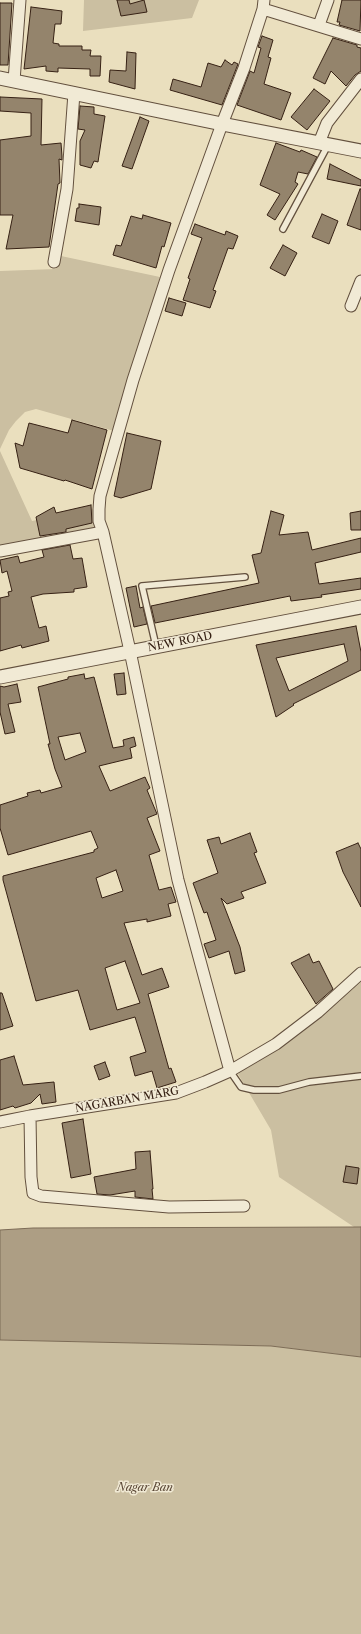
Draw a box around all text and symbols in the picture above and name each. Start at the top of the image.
street label: NEW ROAD [147,629,213,655]
street label: NAGARBAN MARG [74,1084,180,1116]
park label: Nagar Ban [117,1481,173,1495]

